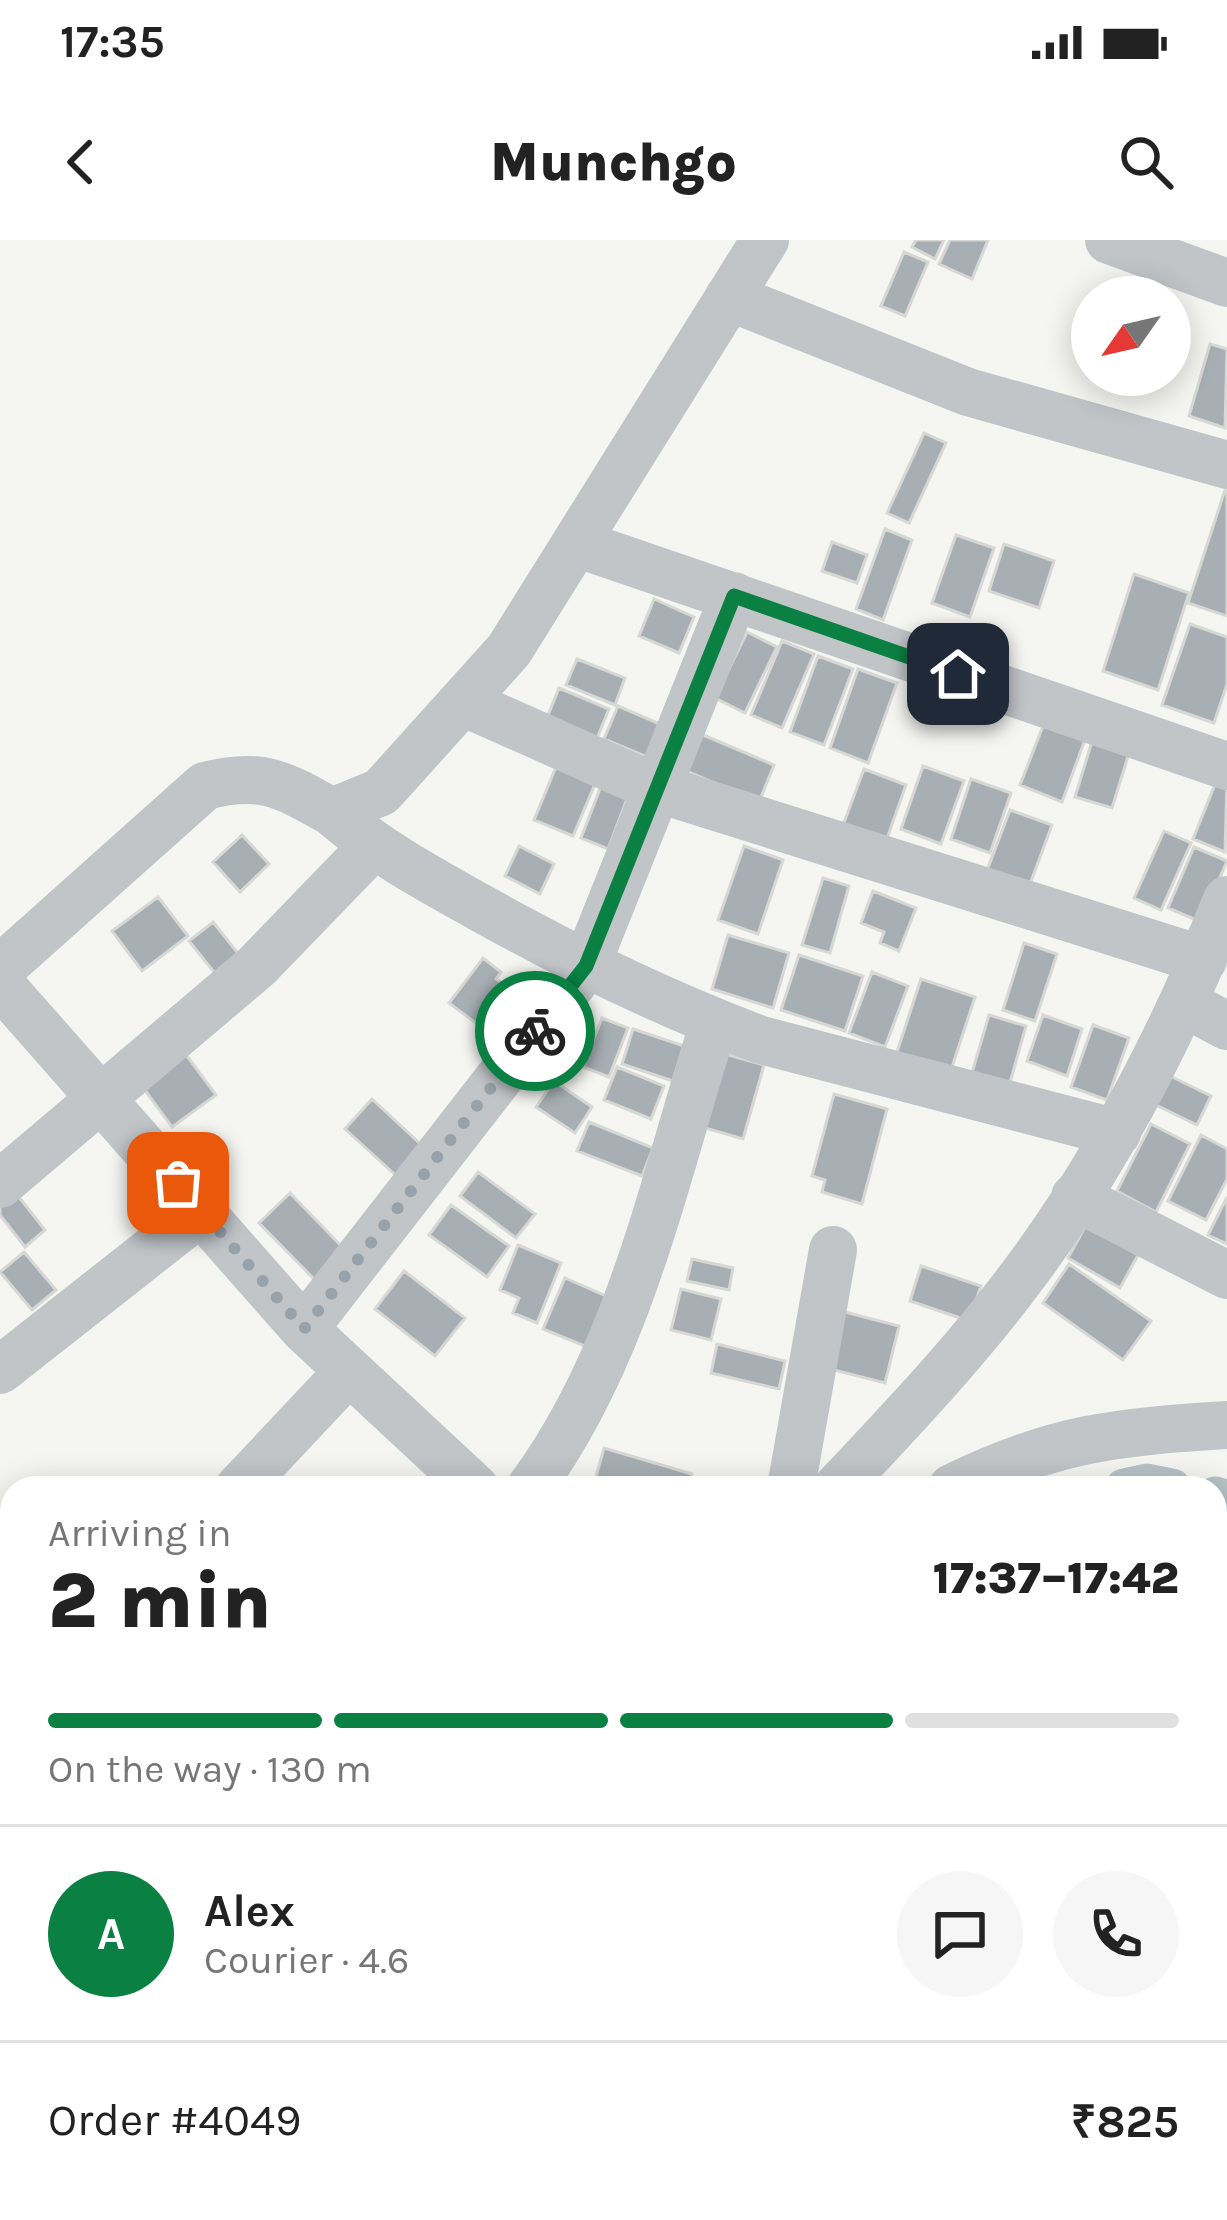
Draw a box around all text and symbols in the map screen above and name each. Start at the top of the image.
text: 17:35 [60,16,165,68]
icon: back [48,129,114,195]
icon: search [1113,129,1179,195]
text: Munchgo [490,130,737,194]
north arrow [1071,276,1191,396]
map controls [1071,276,1191,396]
pin [907,623,1009,725]
icon: home [925,641,991,707]
courier [475,971,595,1091]
icon: bike [502,998,568,1064]
pin [127,1132,229,1234]
icon: bag [145,1150,211,1216]
text: Arriving in [48,1510,231,1556]
text: 17:37–17:42 [933,1552,1179,1604]
text: 2 min [48,1555,272,1647]
text: On the way · 130 m [48,1746,372,1792]
button: chat [897,1871,1023,1997]
button: phone [1053,1871,1179,1997]
text: Alex [204,1885,295,1937]
text: A [97,1908,125,1960]
text: Courier · 4.6 [204,1937,409,1983]
text: Order #4049 [48,2094,301,2146]
text: ₹825 [1071,2096,1179,2148]

